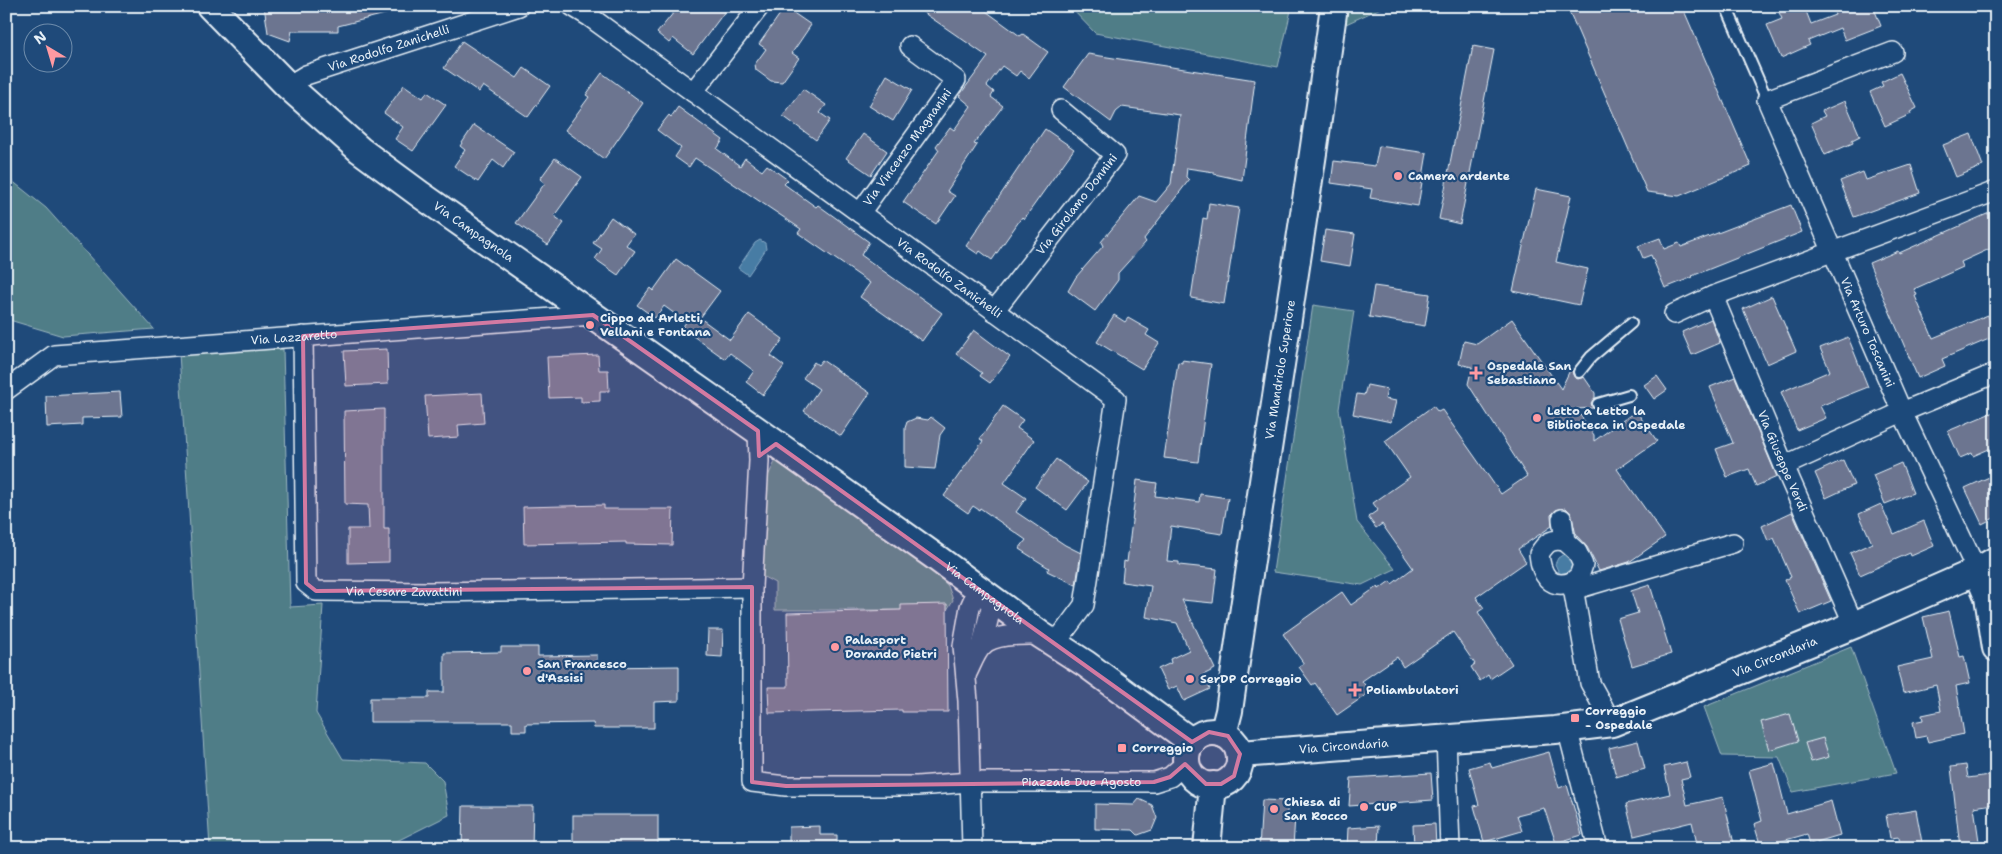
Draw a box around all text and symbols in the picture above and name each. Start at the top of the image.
street label: Via Rodolfo Zanichelli [326,21,452,75]
north arrow [22,22,72,72]
text: N [30,27,50,48]
street label: Via Vincenzo Magnanini [859,85,955,209]
street label: Via Girolamo Donnini [1033,151,1121,258]
place label: Camera ardente [1408,168,1510,184]
marker: Camera ardente [1392,170,1404,182]
street label: Via Campagnola [430,198,517,266]
street label: Via Rodolfo Zanichelli [893,234,1005,322]
street label: Via Arturo Toscanini [1837,275,1898,390]
street label: Via Mandriolo Superiore [1262,298,1299,441]
place label: Cippo ad Arletti, Vellani e Fontana [600,310,711,340]
marker: Cippo ad Arletti, Vellani e Fontana [584,319,596,331]
street label: Via Lazzaretto [250,326,338,348]
place label: Ospedale San Sebastiano [1487,358,1571,388]
marker: Ospedale San Sebastiano [1469,366,1483,380]
place label: Letto a Letto la Biblioteca in Ospedale [1547,403,1686,433]
street label: Via Giuseppe Verdi [1754,408,1811,514]
marker: Letto a Letto la Biblioteca in Ospedale [1531,412,1543,424]
street label: Via Campagnola [942,559,1028,628]
street label: Via Cesare Zavattini [346,583,463,600]
place label: Palasport Dorando Pietri [845,632,937,662]
street label: Via Circondaria [1730,633,1820,681]
marker: Palasport Dorando Pietri [829,641,841,653]
place label: San Francesco d'Assisi [537,656,627,686]
marker: San Francesco d'Assisi [521,665,533,677]
place label: SerDP Correggio [1200,671,1302,687]
marker: SerDP Correggio [1184,673,1196,685]
place label: Poliambulatori [1366,682,1459,698]
marker: Poliambulatori [1348,683,1362,697]
place label: Correggio - Ospedale [1585,703,1653,733]
marker: Correggio - Ospedale [1569,712,1581,724]
street label: Via Circondaria [1298,735,1390,757]
place label: Correggio [1132,740,1194,756]
marker: Correggio [1116,742,1128,754]
street label: Piazzale Due Agosto [1021,774,1141,790]
place label: Chiesa di San Rocco [1284,794,1348,824]
place label: CUP [1374,799,1398,815]
marker: CUP [1358,801,1370,813]
marker: Chiesa di San Rocco [1268,803,1280,815]

